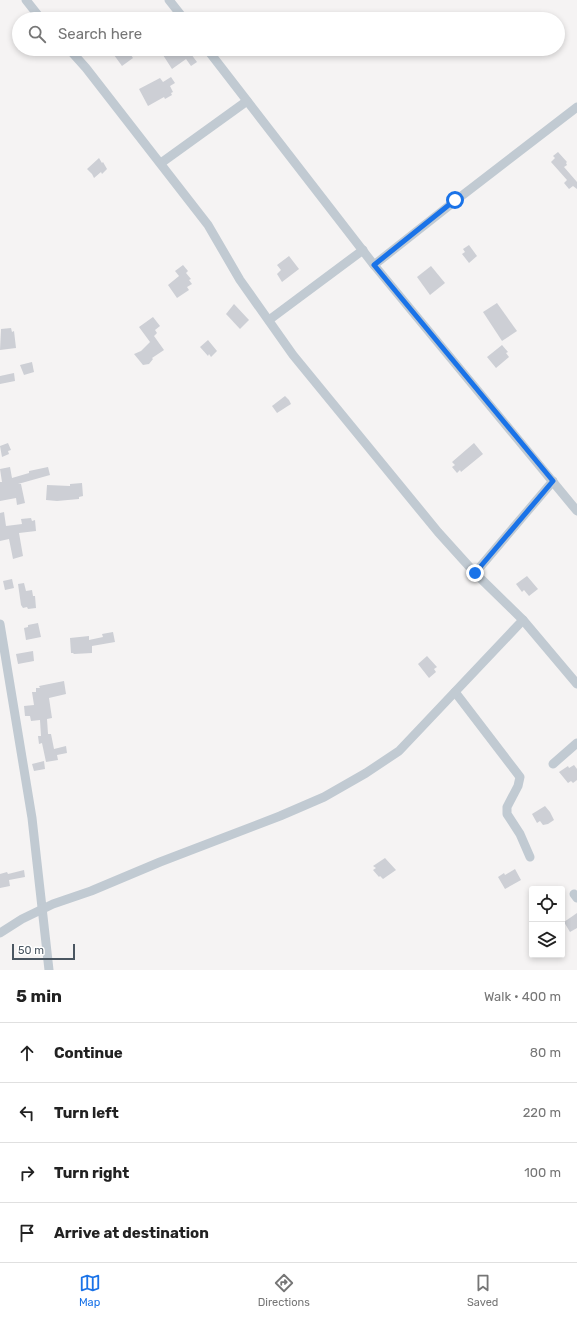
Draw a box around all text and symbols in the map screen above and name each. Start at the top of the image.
search box [12,12,565,56]
icon: search [26,23,48,45]
text: Search here [58,25,142,43]
route start [446,191,464,209]
route end [466,564,484,582]
map controls [529,886,565,958]
button: locate [529,886,565,922]
button: layers [529,922,565,958]
scale bar [12,942,75,961]
text: 50 m [18,944,44,957]
text: 5 min [16,986,62,1006]
text: Walk · 400 m [484,989,561,1004]
icon: ahead [16,1042,38,1064]
text: Continue [54,1044,123,1062]
text: 80 m [530,1045,561,1060]
icon: left [16,1102,38,1124]
text: Turn left [54,1104,119,1122]
text: 220 m [523,1105,561,1120]
icon: right [16,1162,38,1184]
text: Turn right [54,1164,129,1182]
text: 100 m [524,1165,561,1180]
icon: arrive [16,1222,38,1244]
text: Arrive at destination [54,1224,209,1242]
tab: Map [79,1272,101,1309]
tab: Directions [258,1272,310,1309]
tab: Saved [467,1272,498,1309]

